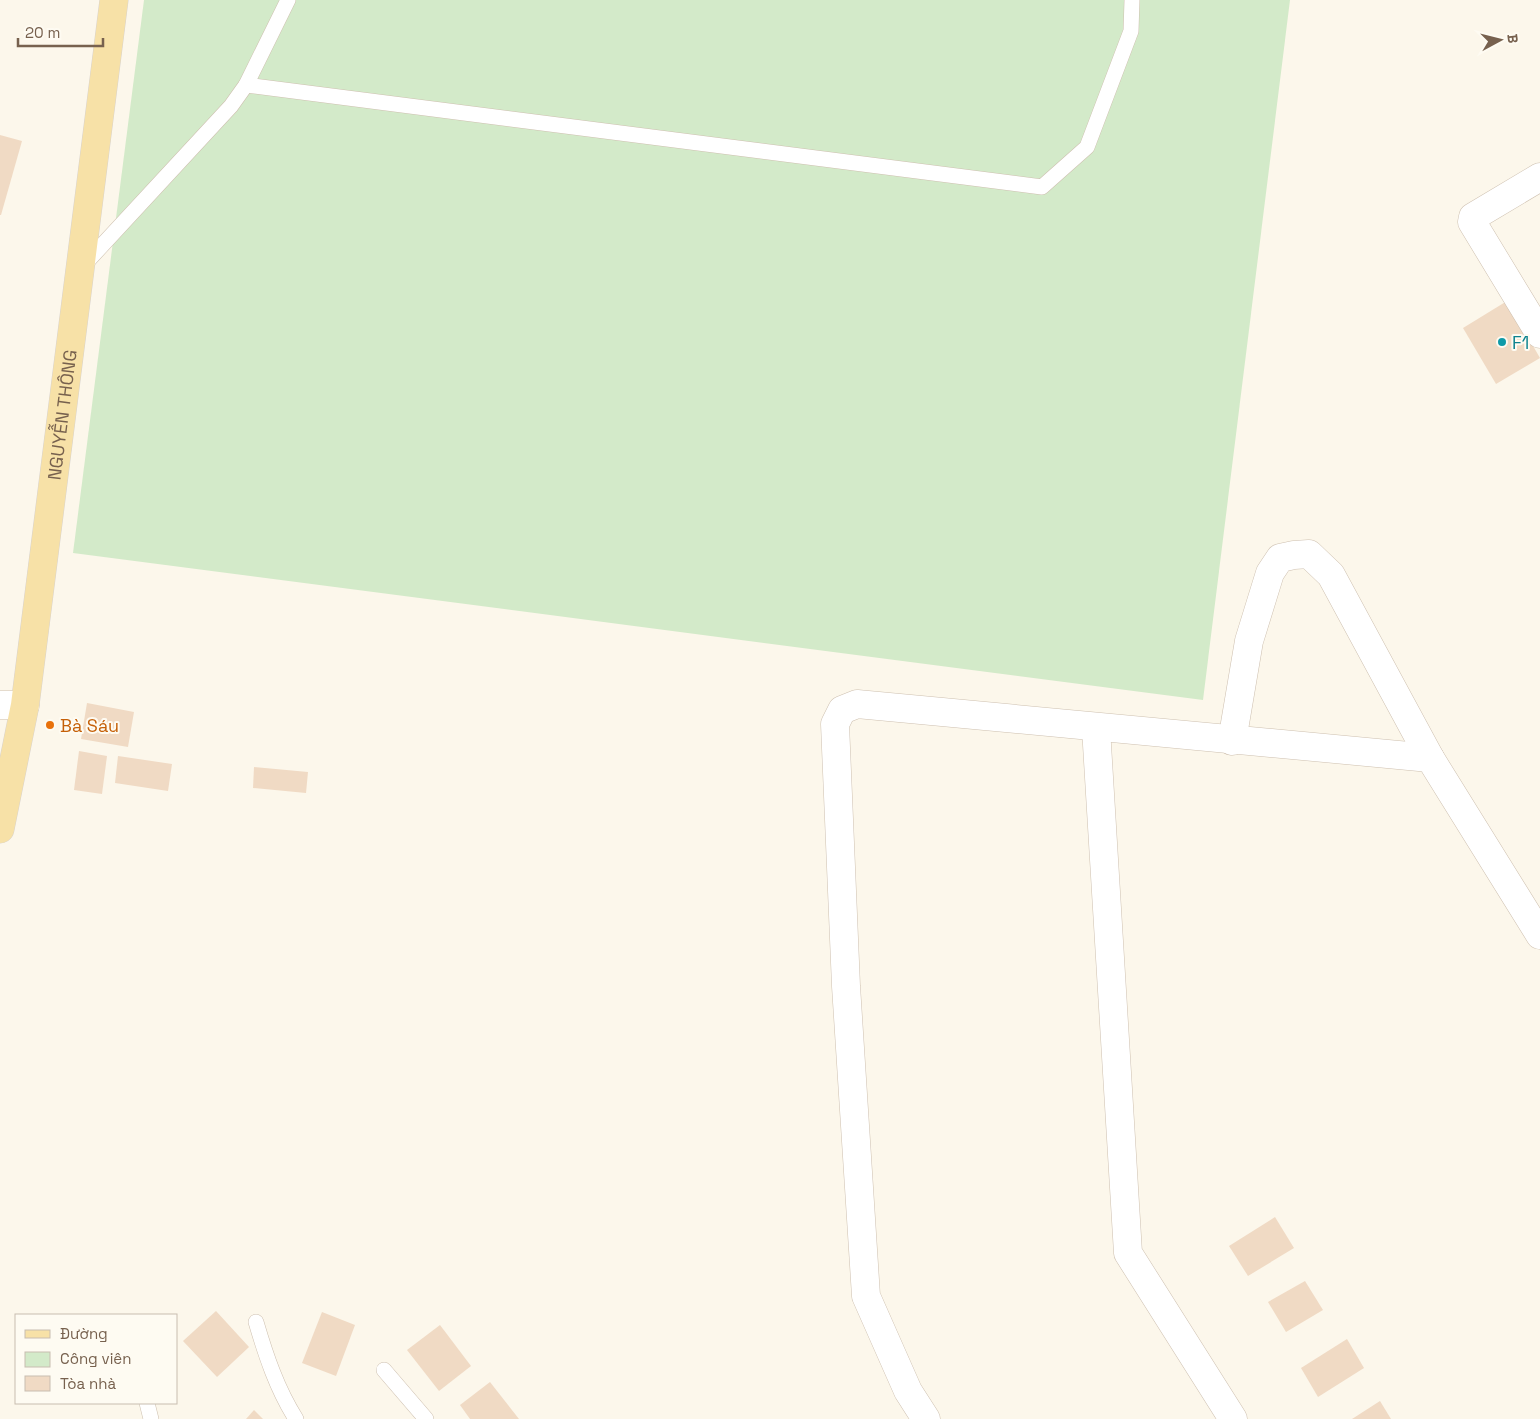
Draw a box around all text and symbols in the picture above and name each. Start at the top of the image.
scale bar [18,15,102,47]
north arrow [1475,15,1525,65]
text: 20 m [25,23,60,42]
text: B [1503,33,1522,44]
place label: F1 [1512,331,1529,354]
marker: F1 [1496,336,1508,348]
street label: NGUYỄN THÔNG [42,348,81,481]
place label: Bà Sáu [60,714,119,737]
marker: Bà Sáu [44,719,56,731]
legend [15,1314,178,1404]
text: Đường [60,1324,108,1343]
text: Công viên [60,1349,131,1368]
text: Tòa nhà [60,1374,116,1393]

